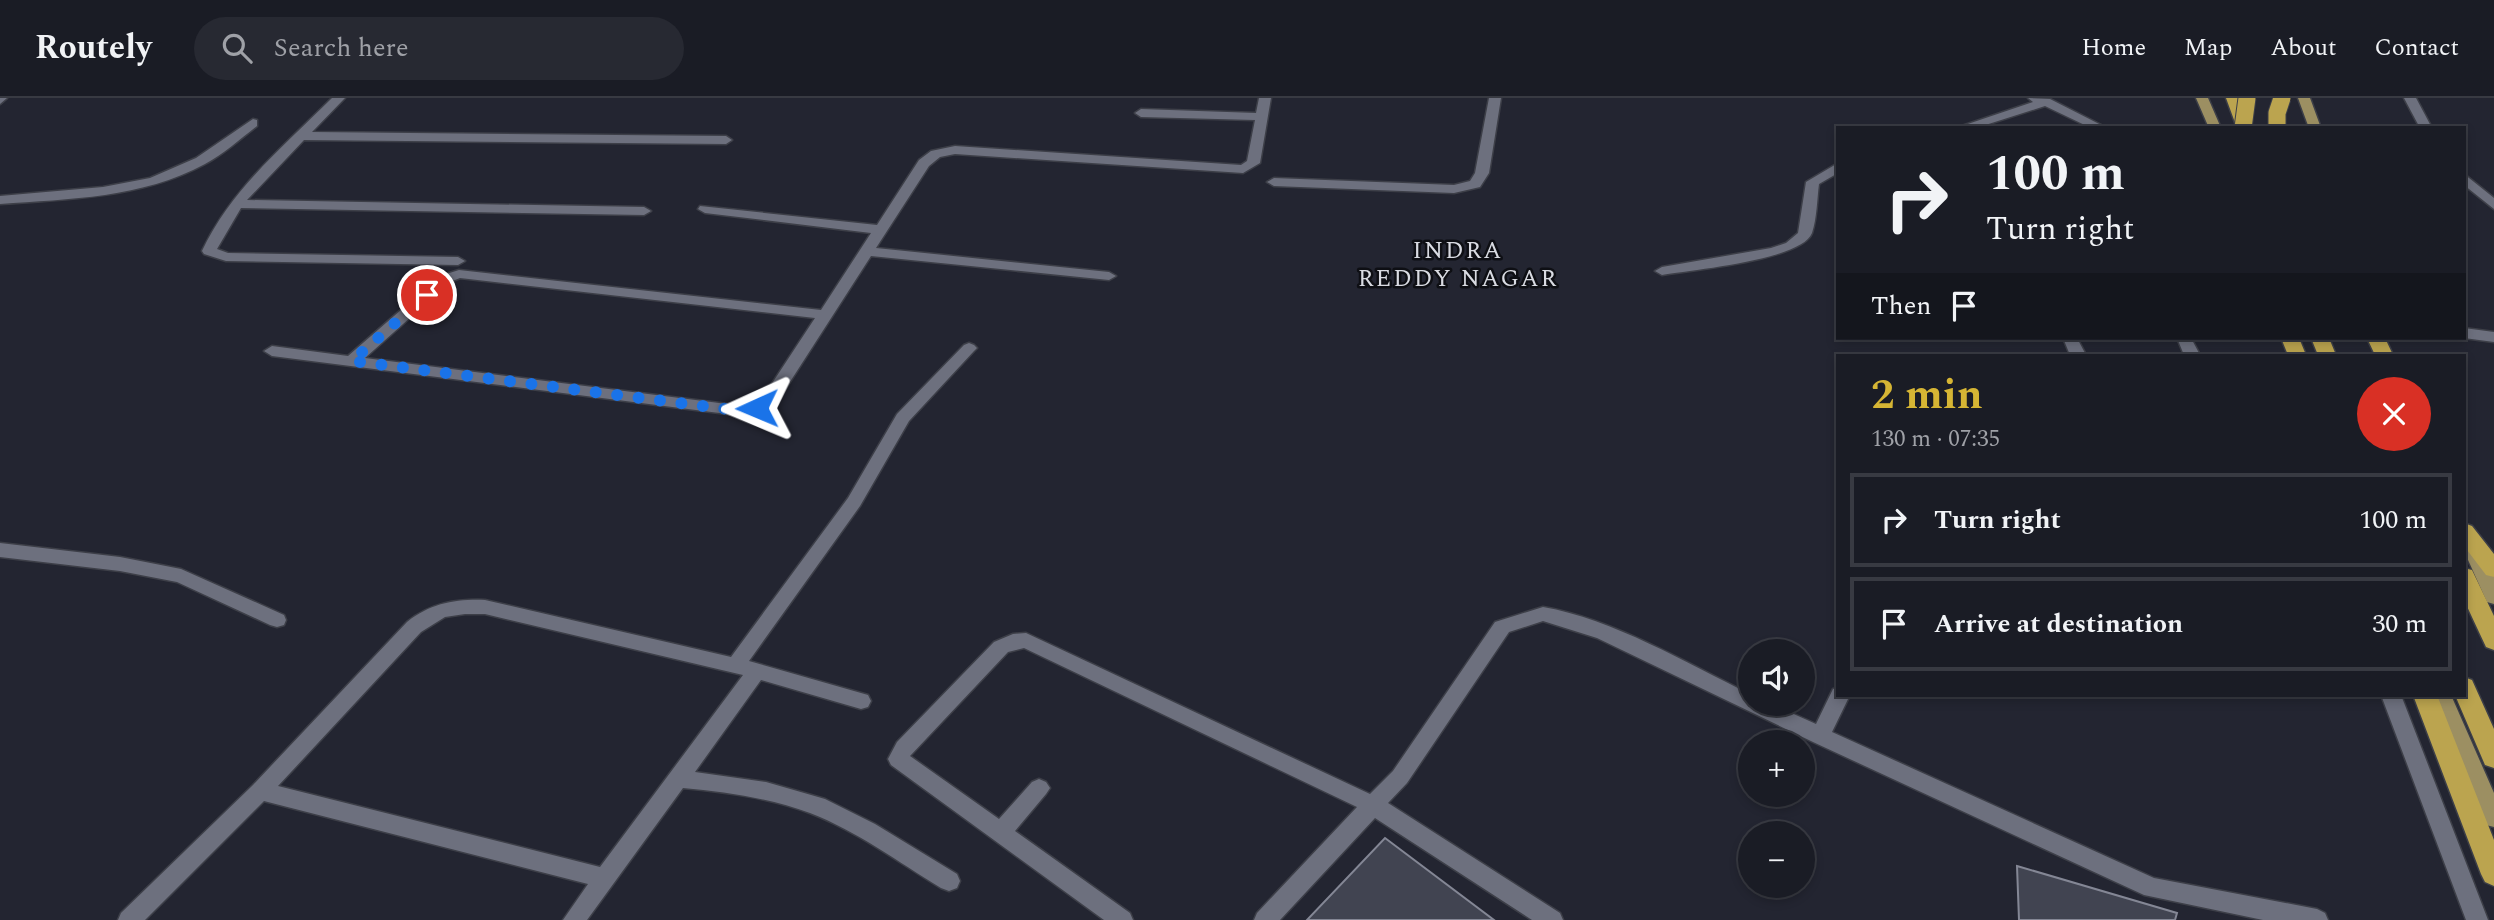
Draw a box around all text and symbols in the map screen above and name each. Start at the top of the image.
search box [194,17,684,80]
text: Routely [35,23,152,73]
text: Search here [274,28,409,68]
icon: search [218,29,256,67]
text: Home [2081,30,2146,66]
text: Map [2184,30,2232,66]
text: About [2270,30,2336,66]
text: Contact [2374,30,2459,66]
text: 100 m [1986,137,2125,212]
icon: right [1871,154,1962,245]
text: Turn right [1986,205,2134,254]
district label: INDRA REDDY NAGAR [1358,233,1558,297]
pin [397,265,457,325]
icon: arrive [408,276,446,314]
text: Then [1871,286,1931,326]
icon: arrive [1945,287,1983,325]
text: 2 min [1871,364,1983,427]
position arrow [720,371,794,445]
button: close [2357,377,2431,451]
text: 130 m · 07:35 [1871,422,2000,457]
text: Turn right [1934,500,2061,540]
text: 100 m [2359,500,2427,540]
icon: right [1875,501,1913,539]
text: Arrive at destination [1934,604,2183,644]
text: 30 m [2372,604,2427,644]
icon: arrive [1875,605,1913,643]
map controls [1738,639,1815,898]
button: sound [1738,639,1815,716]
button: + [1738,730,1815,807]
button: − [1738,821,1815,898]

